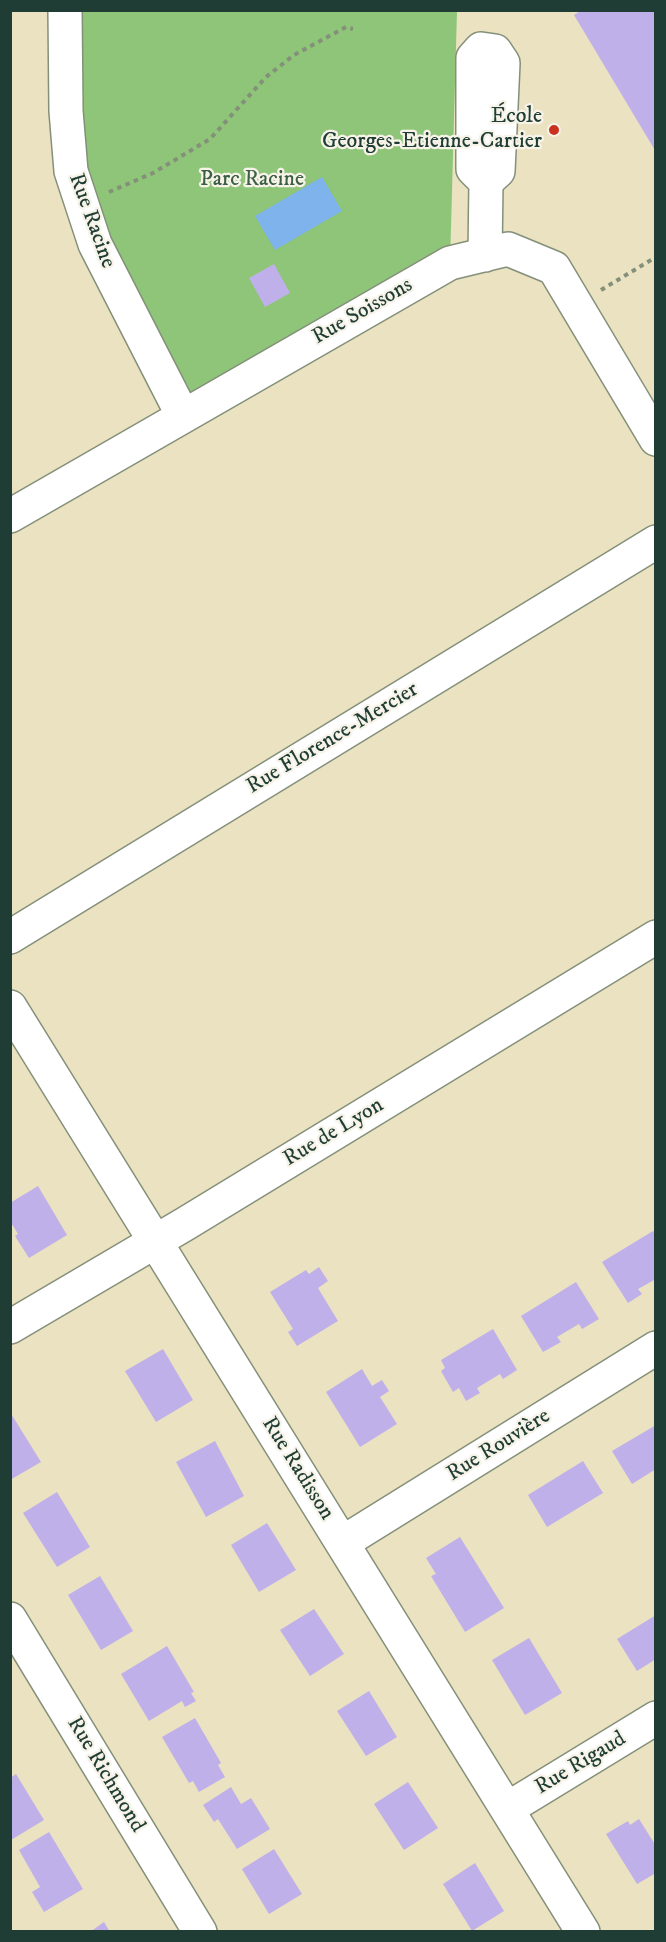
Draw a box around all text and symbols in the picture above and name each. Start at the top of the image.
place label: École Georges-Etienne-Cartier [322,104,542,156]
marker: École Georges-Etienne-Cartier [547,123,561,137]
park label: Parc Racine [200,167,304,193]
street label: Rue Racine [62,170,120,272]
street label: Rue Soissons [308,273,418,351]
street label: Rue Florence-Mercier [242,677,424,801]
street label: Rue de Lyon [279,1093,389,1173]
street label: Rue Rouvière [443,1404,555,1488]
street label: Rue Radisson [255,1413,339,1525]
street label: Rue Richmond [60,1713,150,1837]
street label: Rue Rigaud [531,1727,631,1801]

